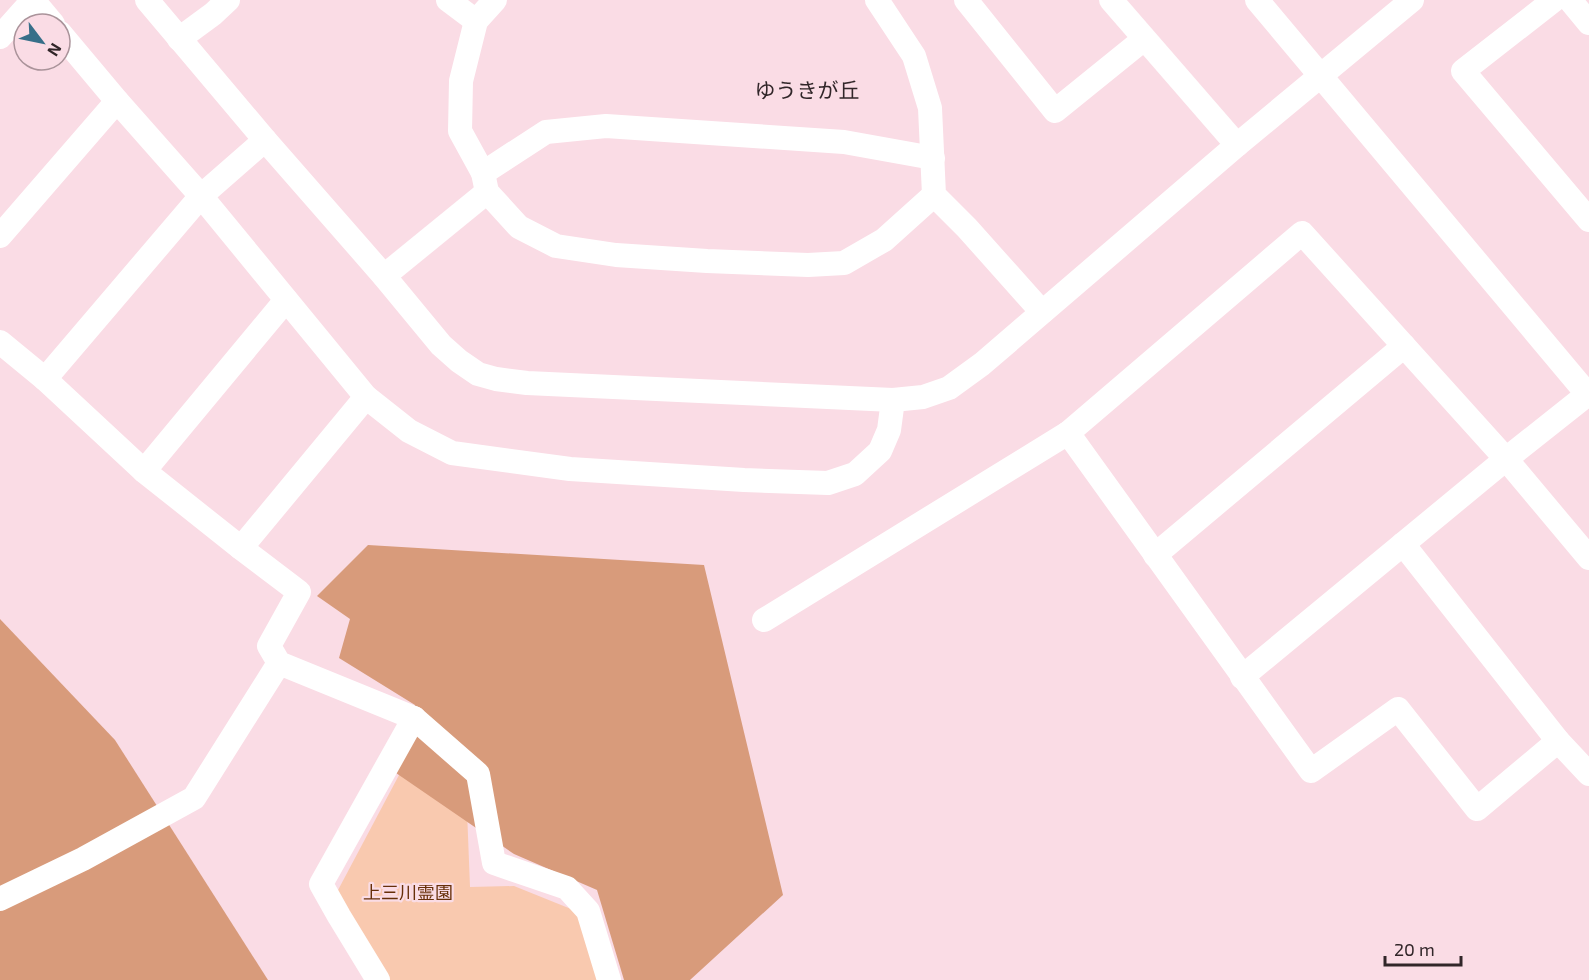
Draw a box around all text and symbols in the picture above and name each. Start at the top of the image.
north arrow [12,12,72,72]
text: N [44,40,66,60]
district label: ゆうきが丘 [755,77,860,102]
park label: 上三川霊園 [363,881,453,903]
scale bar [1385,929,1462,967]
text: 20 m [1394,938,1435,960]

